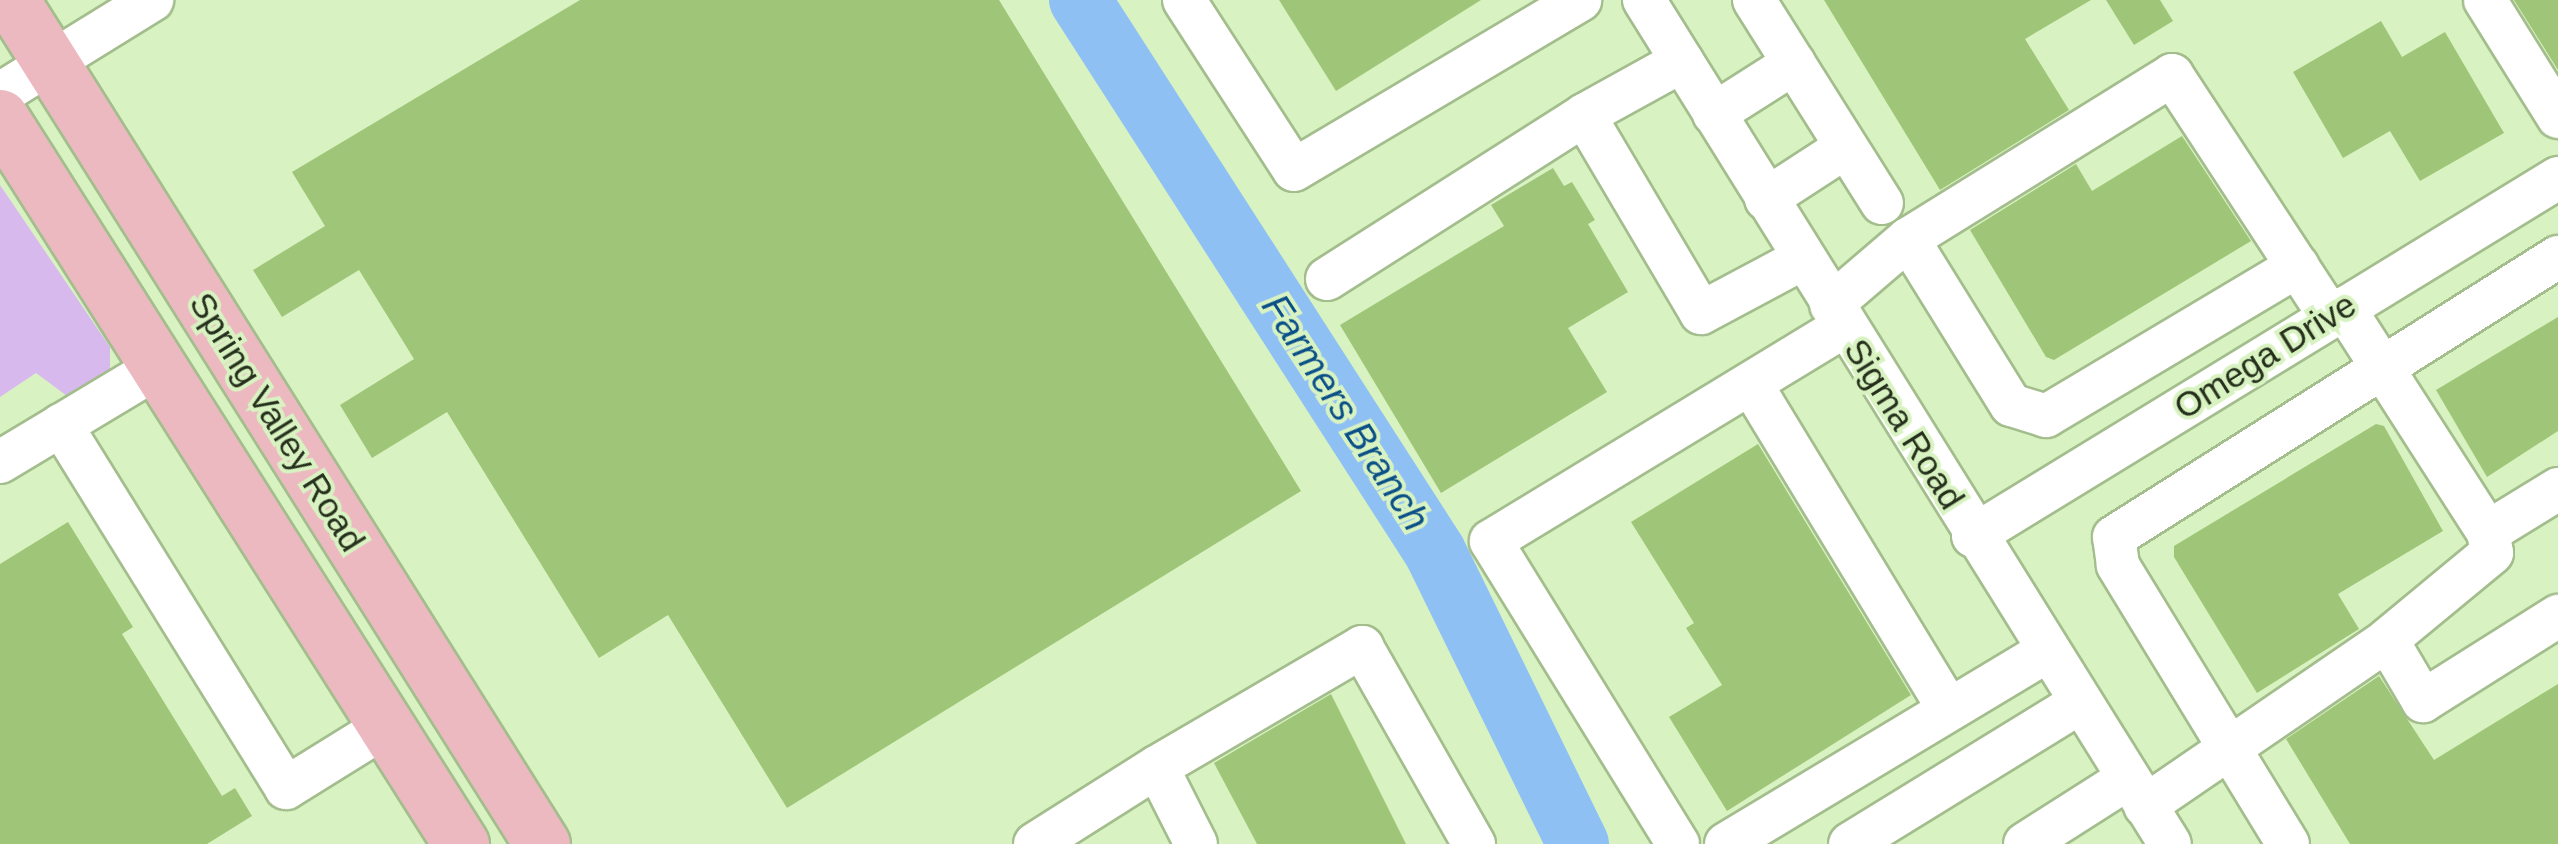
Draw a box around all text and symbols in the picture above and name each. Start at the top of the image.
street label: Omega Drive [2166,284,2364,428]
street label: Spring Valley Road [180,285,374,559]
water label: Farmers Branch [1252,286,1438,540]
street label: Sigma Road [1835,331,1973,517]

